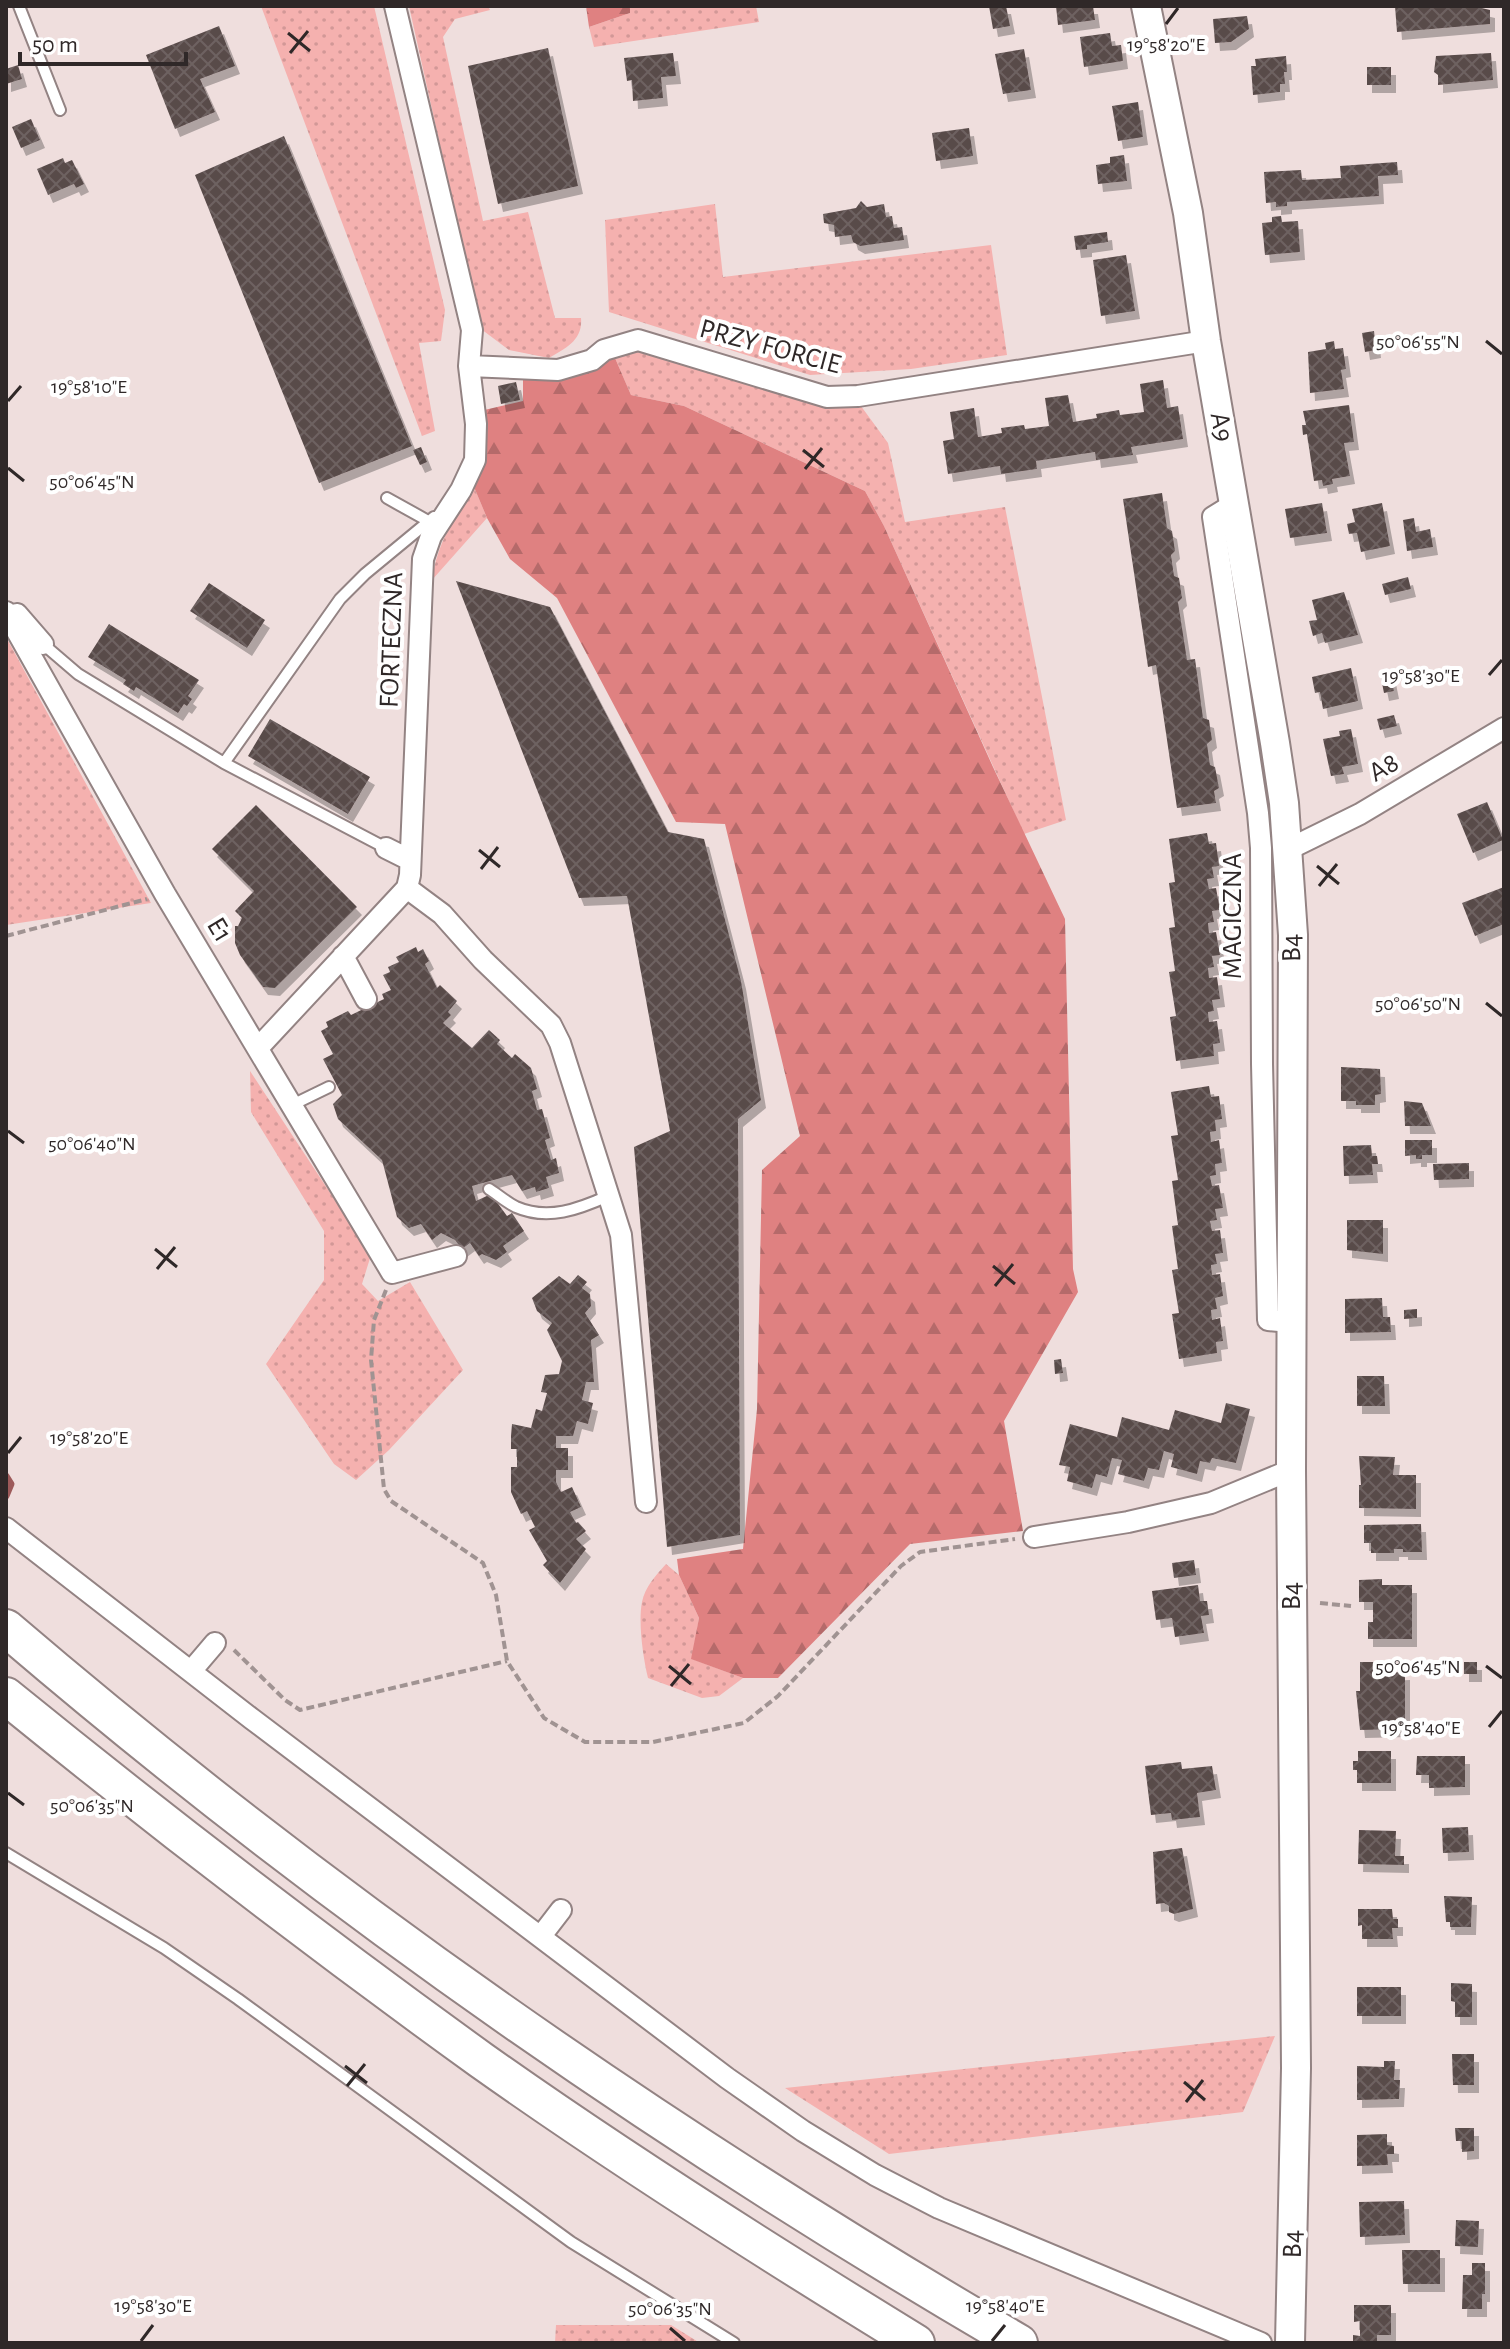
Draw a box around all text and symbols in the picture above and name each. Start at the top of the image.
scale bar [20,16,186,66]
text: 50 m [32,33,78,57]
text: 19°58'20"E [1127,35,1205,55]
street label: PRZY FORCIE [696,315,844,379]
text: 50°06'55"N [1376,332,1460,352]
text: 19°58'10"E [51,377,127,397]
street label: A9 [1205,410,1237,444]
text: 50°06'45"N [49,472,135,492]
street label: FORTECZNA [376,572,408,708]
text: 19°58'30"E [1382,666,1460,686]
street label: A8 [1364,749,1404,787]
street label: MAGICZNA [1219,853,1247,979]
street label: E1 [201,913,237,947]
street label: B4 [1278,934,1306,962]
text: 50°06'50"N [1375,994,1461,1014]
text: 50°06'40"N [48,1134,136,1154]
text: 19°58'20"E [50,1428,128,1448]
street label: B4 [1278,1582,1306,1610]
text: 50°06'45"N [1375,1657,1461,1677]
text: 19°58'40"E [1382,1718,1461,1738]
text: 50°06'35"N [50,1796,134,1816]
street label: B4 [1279,2230,1307,2258]
text: 19°58'30"E [114,2296,192,2316]
text: 19°58'40"E [966,2296,1045,2316]
text: 50°06'35"N [628,2299,712,2319]

